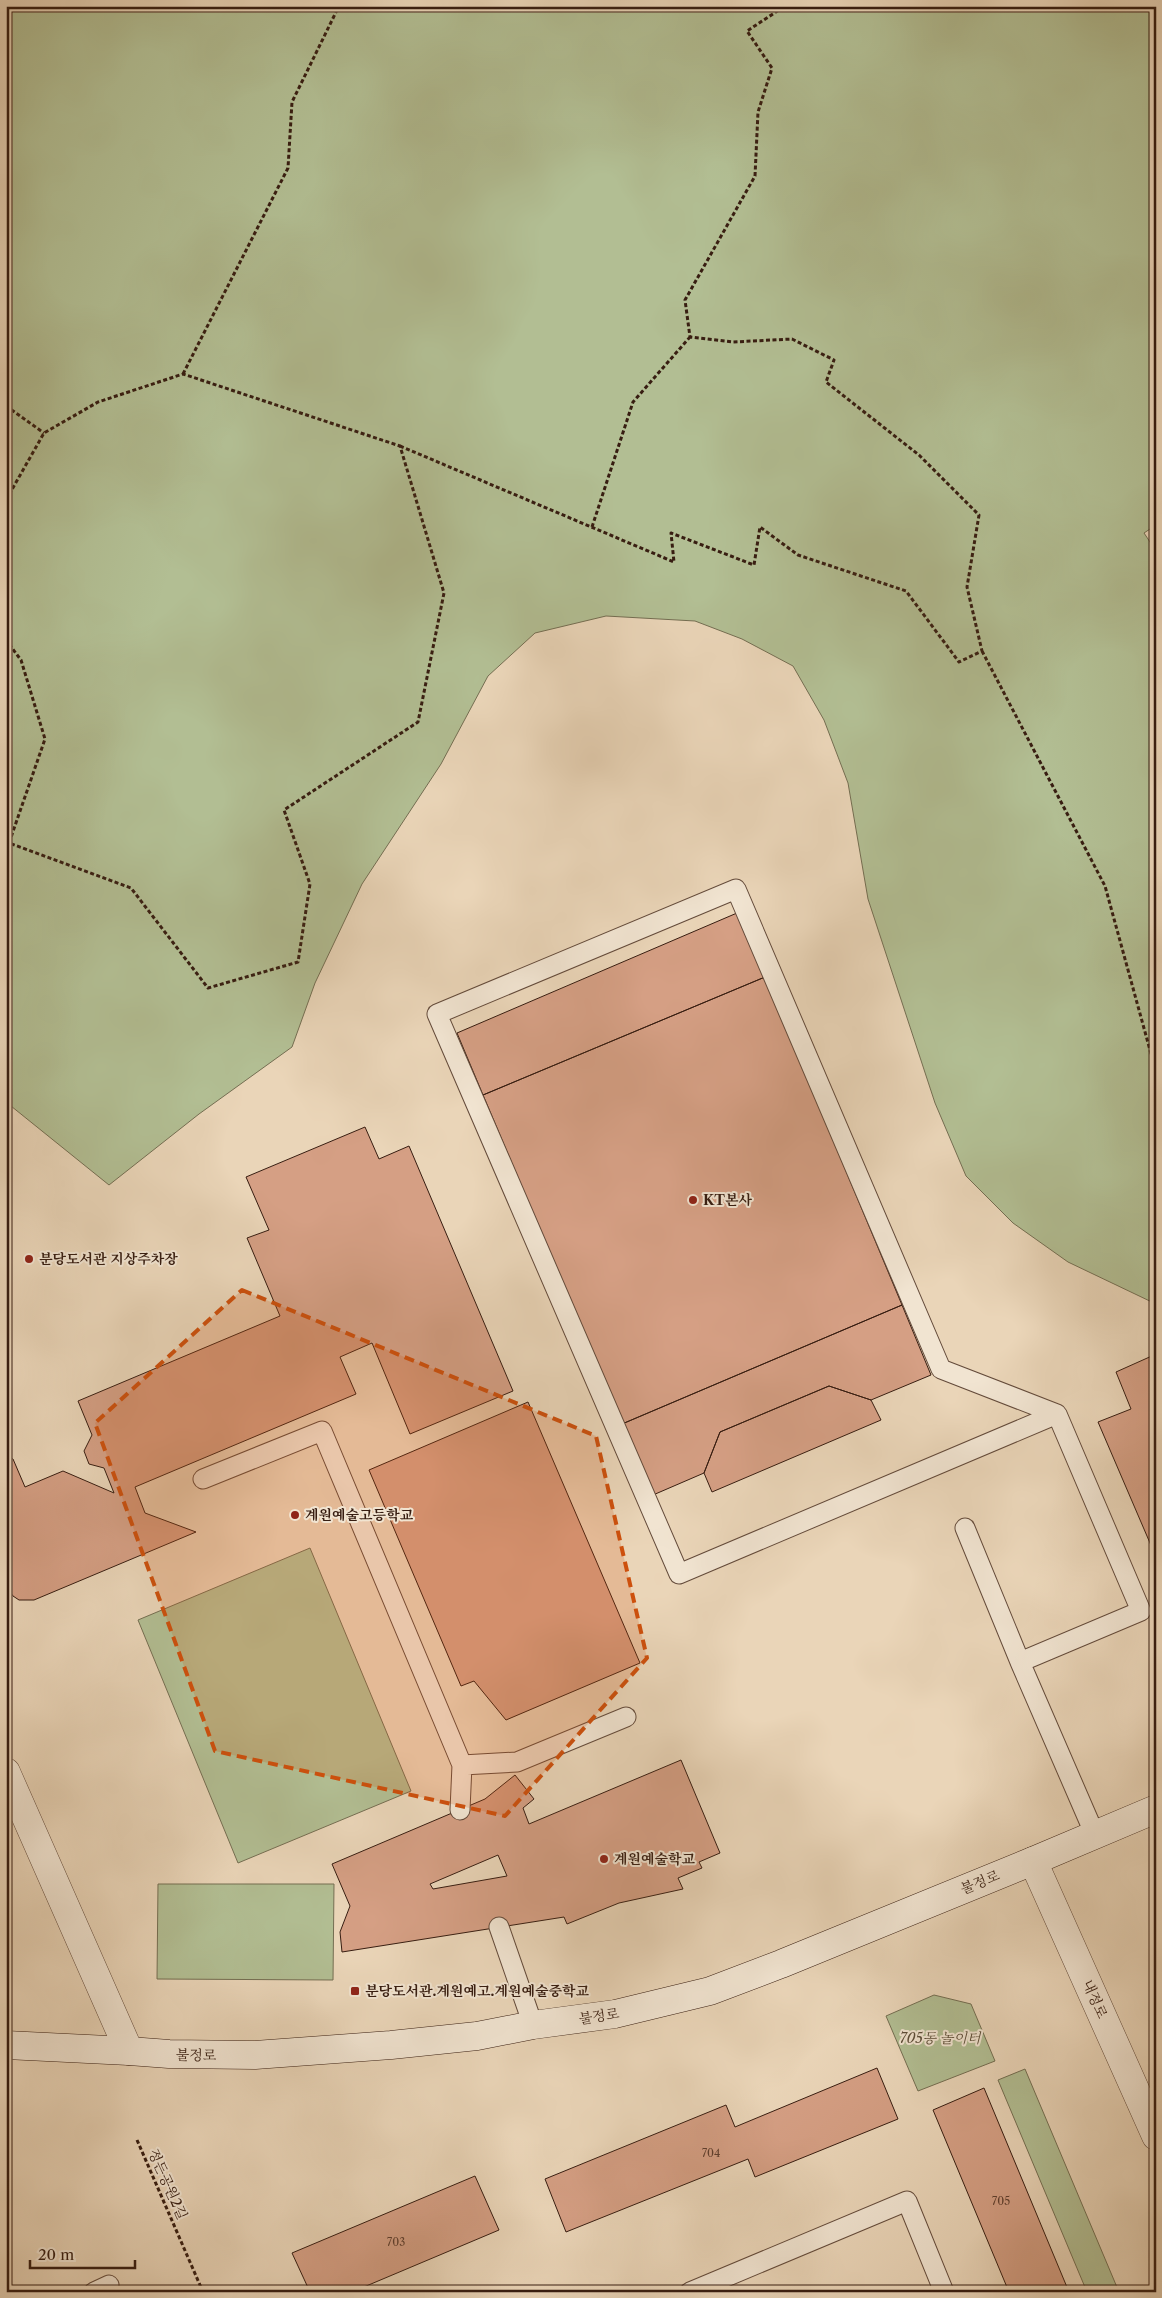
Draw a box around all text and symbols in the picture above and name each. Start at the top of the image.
place label: KT본사 [703,1191,752,1209]
marker: KT본사 [687,1194,699,1206]
place label: 분당도서관 지상주차장 [39,1250,178,1268]
marker: 분당도서관 지상주차장 [23,1253,35,1265]
place label: 계원예술고등학교 [305,1506,414,1524]
marker: 계원예술고등학교 [289,1509,301,1521]
place label: 계원예술학교 [614,1850,696,1868]
marker: 계원예술학교 [598,1853,610,1865]
street label: 불정로 [958,1866,1003,1898]
street label: 내정로 [1079,1977,1112,2022]
place label: 분당도서관.계원예고.계원예술중학교 [365,1982,590,2000]
marker: 분당도서관.계원예고.계원예술중학교 [349,1985,361,1997]
street label: 불정로 [578,2004,621,2028]
park label: 705동 놀이터 [900,2029,982,2047]
street label: 불정로 [176,2046,217,2064]
street label: 정든공원2길 [144,2146,192,2222]
house number: 704 [702,2146,720,2160]
house number: 705 [992,2194,1010,2208]
house number: 703 [387,2235,405,2249]
scale bar [30,2238,135,2270]
text: 20 m [38,2245,74,2264]

